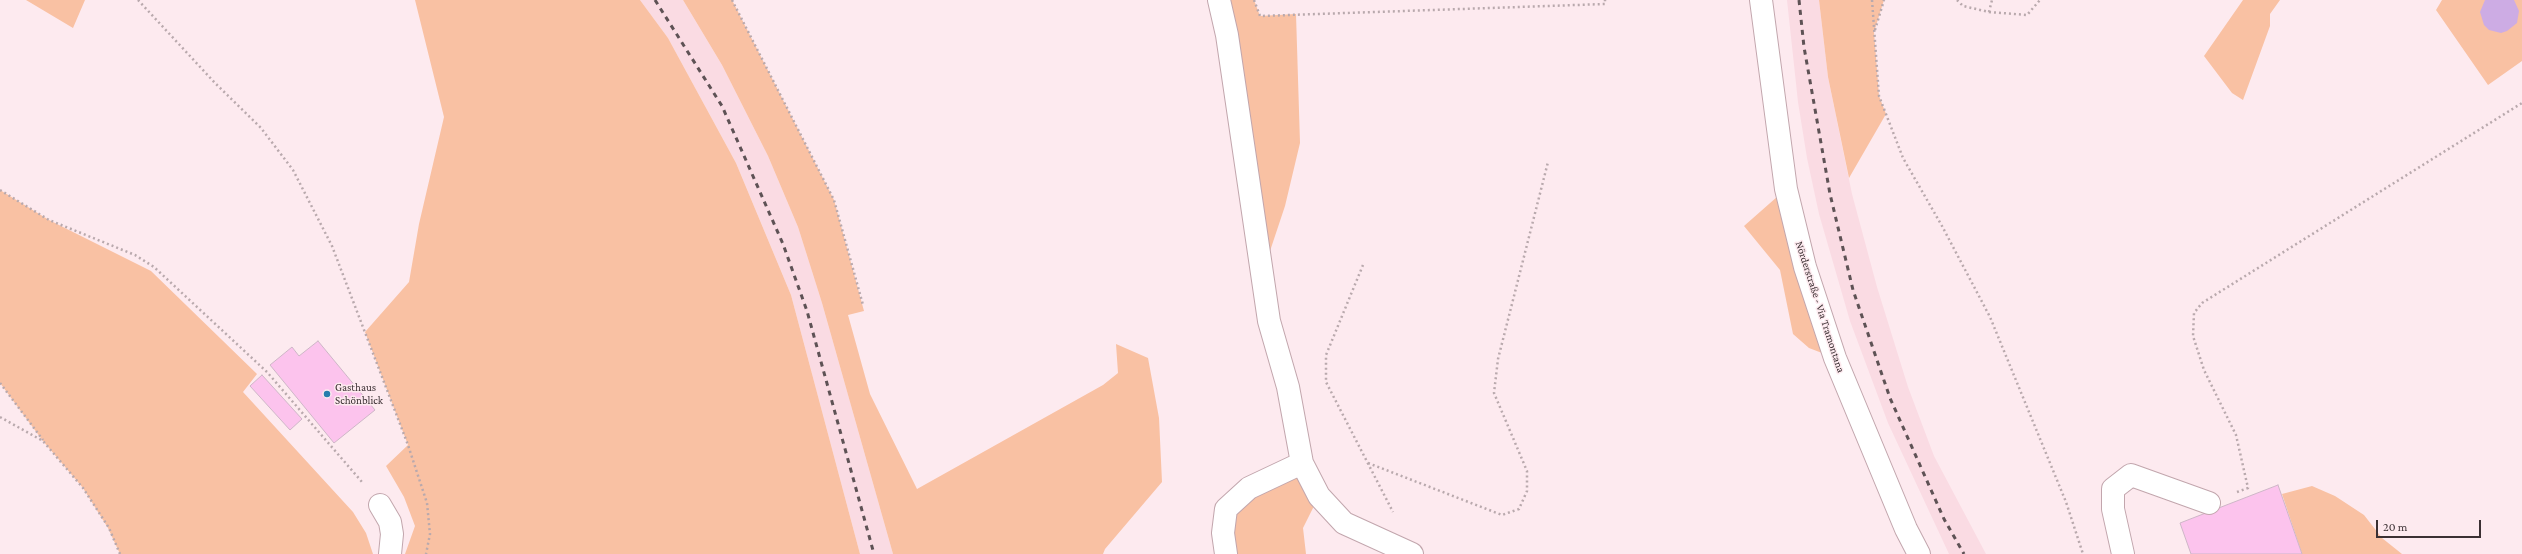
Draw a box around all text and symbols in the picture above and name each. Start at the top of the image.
street label: Nörderstraße - Via Tramontana [1792,240,1848,374]
place label: Gasthaus Schönblick [335,381,383,407]
marker: Gasthaus Schönblick [322,389,332,399]
scale bar [2378,512,2483,538]
text: 20 m [2383,520,2407,534]

